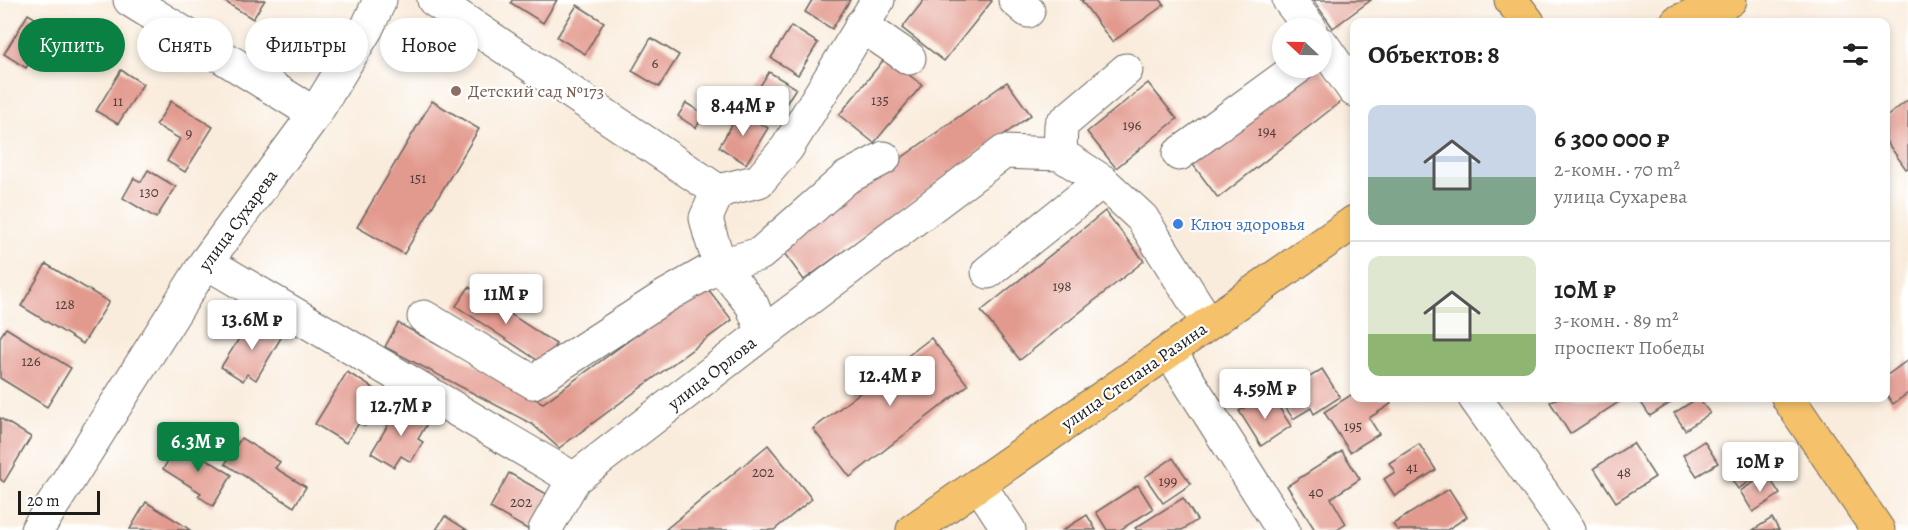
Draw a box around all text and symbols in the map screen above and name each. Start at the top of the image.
chip: Купить [18,18,125,72]
chip: Снять [137,18,233,72]
chip: Фильтры [245,18,368,72]
chip: Новое [380,18,478,72]
north arrow [1272,18,1332,78]
map controls [1272,18,1332,78]
text: Объектов: 8 [1368,37,1500,72]
icon: filters [1839,38,1872,71]
house number: 6 [652,53,659,73]
place label: Детский сад №173 [468,79,604,103]
marker: Детский сад №173 [449,84,463,98]
pin: 8.44M ₽ [688,86,798,137]
house number: 135 [871,90,889,110]
house number: 11 [113,91,123,111]
text: 8.44M ₽ [711,92,775,119]
house number: 196 [1123,115,1142,135]
house number: 194 [1258,121,1277,141]
text: 6 300 000 ₽ [1554,121,1670,156]
house number: 9 [186,123,193,143]
icon: home [1416,129,1488,201]
text: 2-комн. · 70 m² [1554,156,1680,183]
street label: улица Сухарева [192,164,283,276]
house number: 151 [410,168,426,188]
house number: 130 [139,182,159,202]
text: улица Сухарева [1554,183,1687,210]
place label: Ключ здоровья [1190,212,1305,236]
marker: Ключ здоровья [1171,217,1185,231]
text: 10M ₽ [1554,272,1616,307]
pin: 11M ₽ [464,274,548,325]
house number: 198 [1052,276,1072,296]
text: 11M ₽ [484,280,528,307]
icon: home [1416,280,1488,352]
house number: 128 [55,294,75,314]
pin: 13.6M ₽ [197,300,307,351]
text: 13.6M ₽ [221,306,283,333]
text: 3-комн. · 89 m² [1554,307,1679,334]
street label: улица Степана Разина [1056,316,1212,436]
street label: улица Орлова [662,330,762,416]
text: проспект Победы [1554,334,1705,361]
house number: 126 [21,351,41,371]
pin: 12.4M ₽ [835,356,945,407]
text: 12.4M ₽ [859,362,921,389]
pin: 4.59M ₽ [1210,369,1320,420]
text: 4.59M ₽ [1233,375,1297,402]
pin: 12.7M ₽ [346,386,456,437]
text: 12.7M ₽ [370,392,432,419]
house number: 195 [1344,416,1362,436]
pin: 6.3M ₽ [149,422,247,473]
text: 6.3M ₽ [171,428,225,455]
pin: 10M ₽ [1718,442,1802,493]
text: 10M ₽ [1736,448,1784,475]
house number: 41 [1406,457,1418,477]
house number: 202 [752,462,774,482]
house number: 48 [1617,462,1631,482]
house number: 199 [1159,471,1178,491]
house number: 40 [1309,482,1323,502]
scale bar [18,488,100,516]
text: 20 m [27,490,60,512]
house number: 202 [510,492,532,512]

